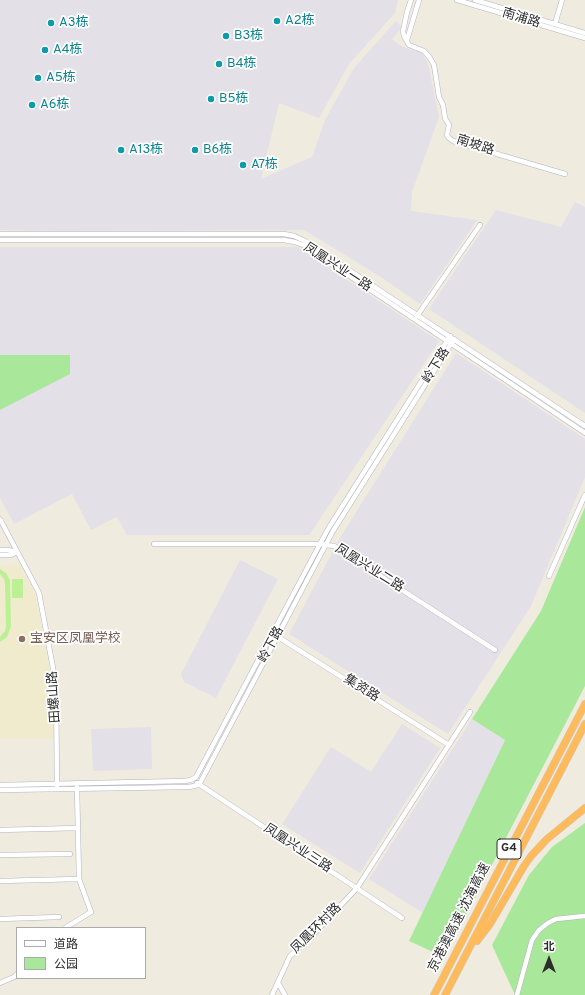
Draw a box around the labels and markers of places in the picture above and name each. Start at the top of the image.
place label: A2栋 [285,13,315,29]
place label: A3栋 [59,15,89,31]
marker: A2栋 [272,16,282,26]
marker: A3栋 [46,18,56,28]
place label: B3栋 [234,28,263,44]
marker: B3栋 [221,31,231,41]
place label: A4栋 [53,42,83,58]
marker: A4栋 [40,45,50,55]
place label: B4栋 [227,56,257,72]
marker: B4栋 [214,59,224,69]
place label: A5栋 [46,70,76,86]
marker: A5栋 [33,73,43,83]
place label: B5栋 [219,91,249,107]
marker: B5栋 [206,94,216,104]
place label: A6栋 [40,97,70,113]
marker: A6栋 [27,100,37,110]
place label: A13栋 [129,142,163,158]
place label: B6栋 [203,142,232,158]
marker: A13栋 [116,145,126,155]
marker: B6栋 [190,145,200,155]
place label: A7栋 [251,157,278,173]
marker: A7栋 [238,160,248,170]
place label: 宝安区凤凰学校 [30,631,121,647]
marker: 宝安区凤凰学校 [17,634,27,644]

